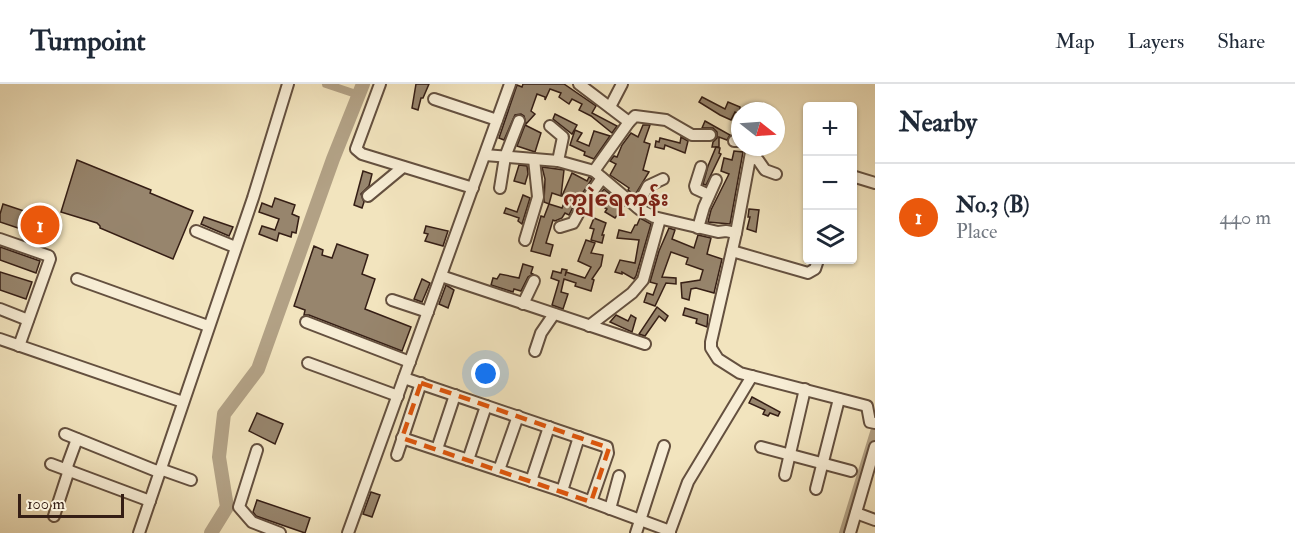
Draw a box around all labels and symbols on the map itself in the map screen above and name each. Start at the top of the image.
north arrow [731,102,785,156]
district label: ကျွဲရေကုန်း [563,183,669,218]
pin: 1 [20,202,60,248]
your location [471,359,500,388]
scale bar [18,491,124,518]

